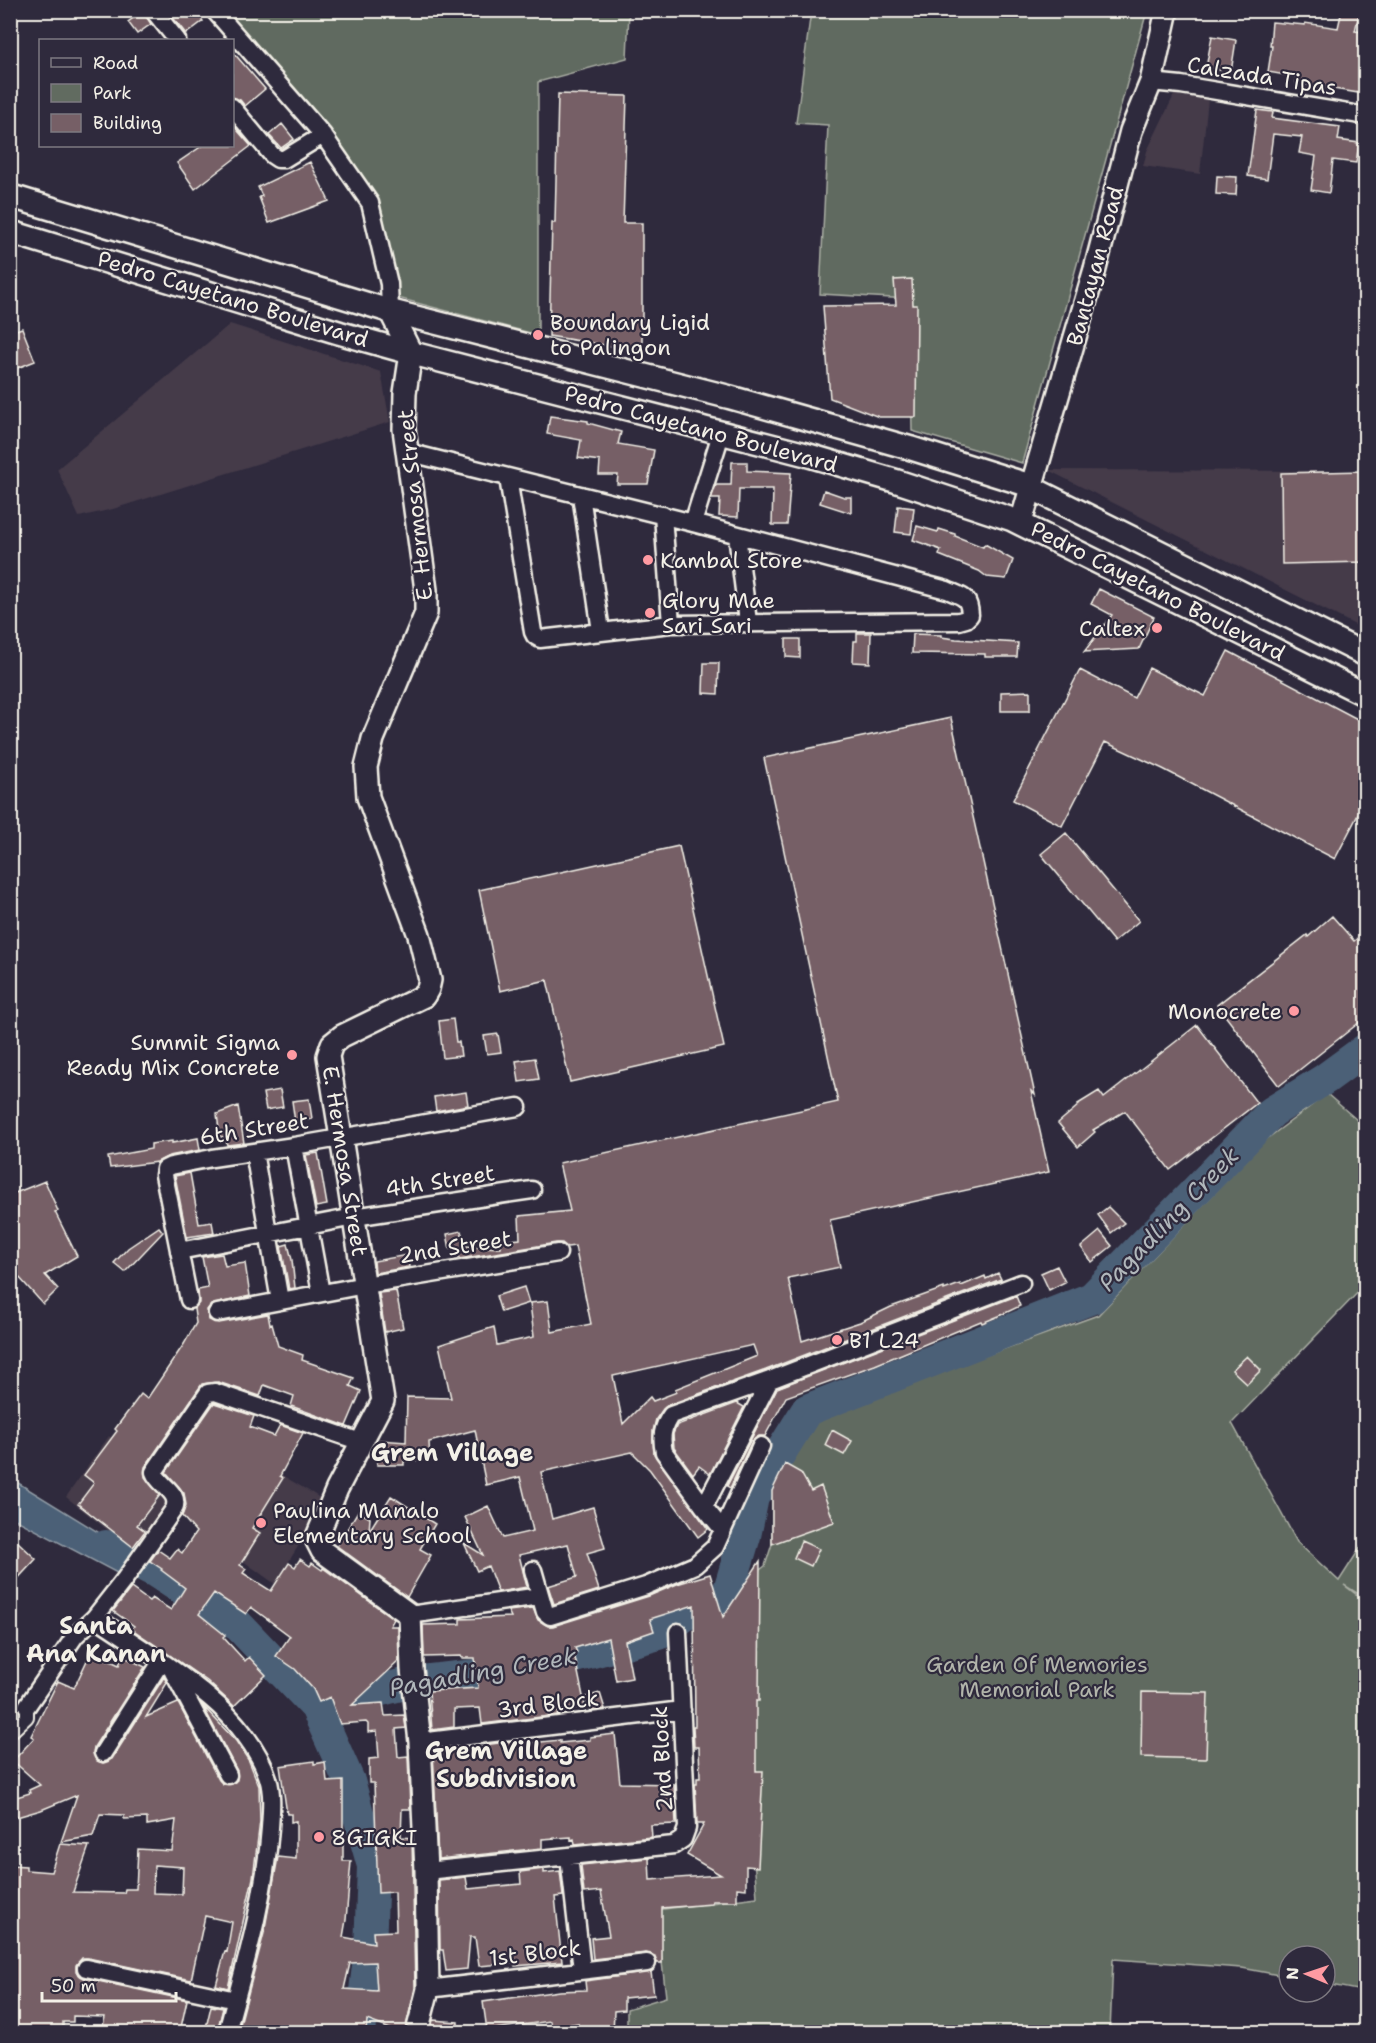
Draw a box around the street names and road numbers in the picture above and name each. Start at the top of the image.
street label: Calzada Tipas [1185,50,1339,102]
street label: Bantayan Road [1060,183,1130,349]
street label: Pedro Cayetano Boulevard [94,244,372,354]
street label: Pedro Cayetano Boulevard [561,379,841,479]
street label: E. Hermosa Street [391,408,439,602]
street label: Pedro Cayetano Boulevard [1026,514,1290,668]
street label: E. Hermosa Street [316,1064,374,1258]
street label: 6th Street [197,1106,311,1152]
street label: 4th Street [383,1158,497,1204]
street label: 2nd Street [396,1224,514,1270]
street label: 3rd Block [496,1683,600,1725]
street label: 2nd Block [645,1705,679,1813]
street label: 1st Block [487,1933,583,1973]

